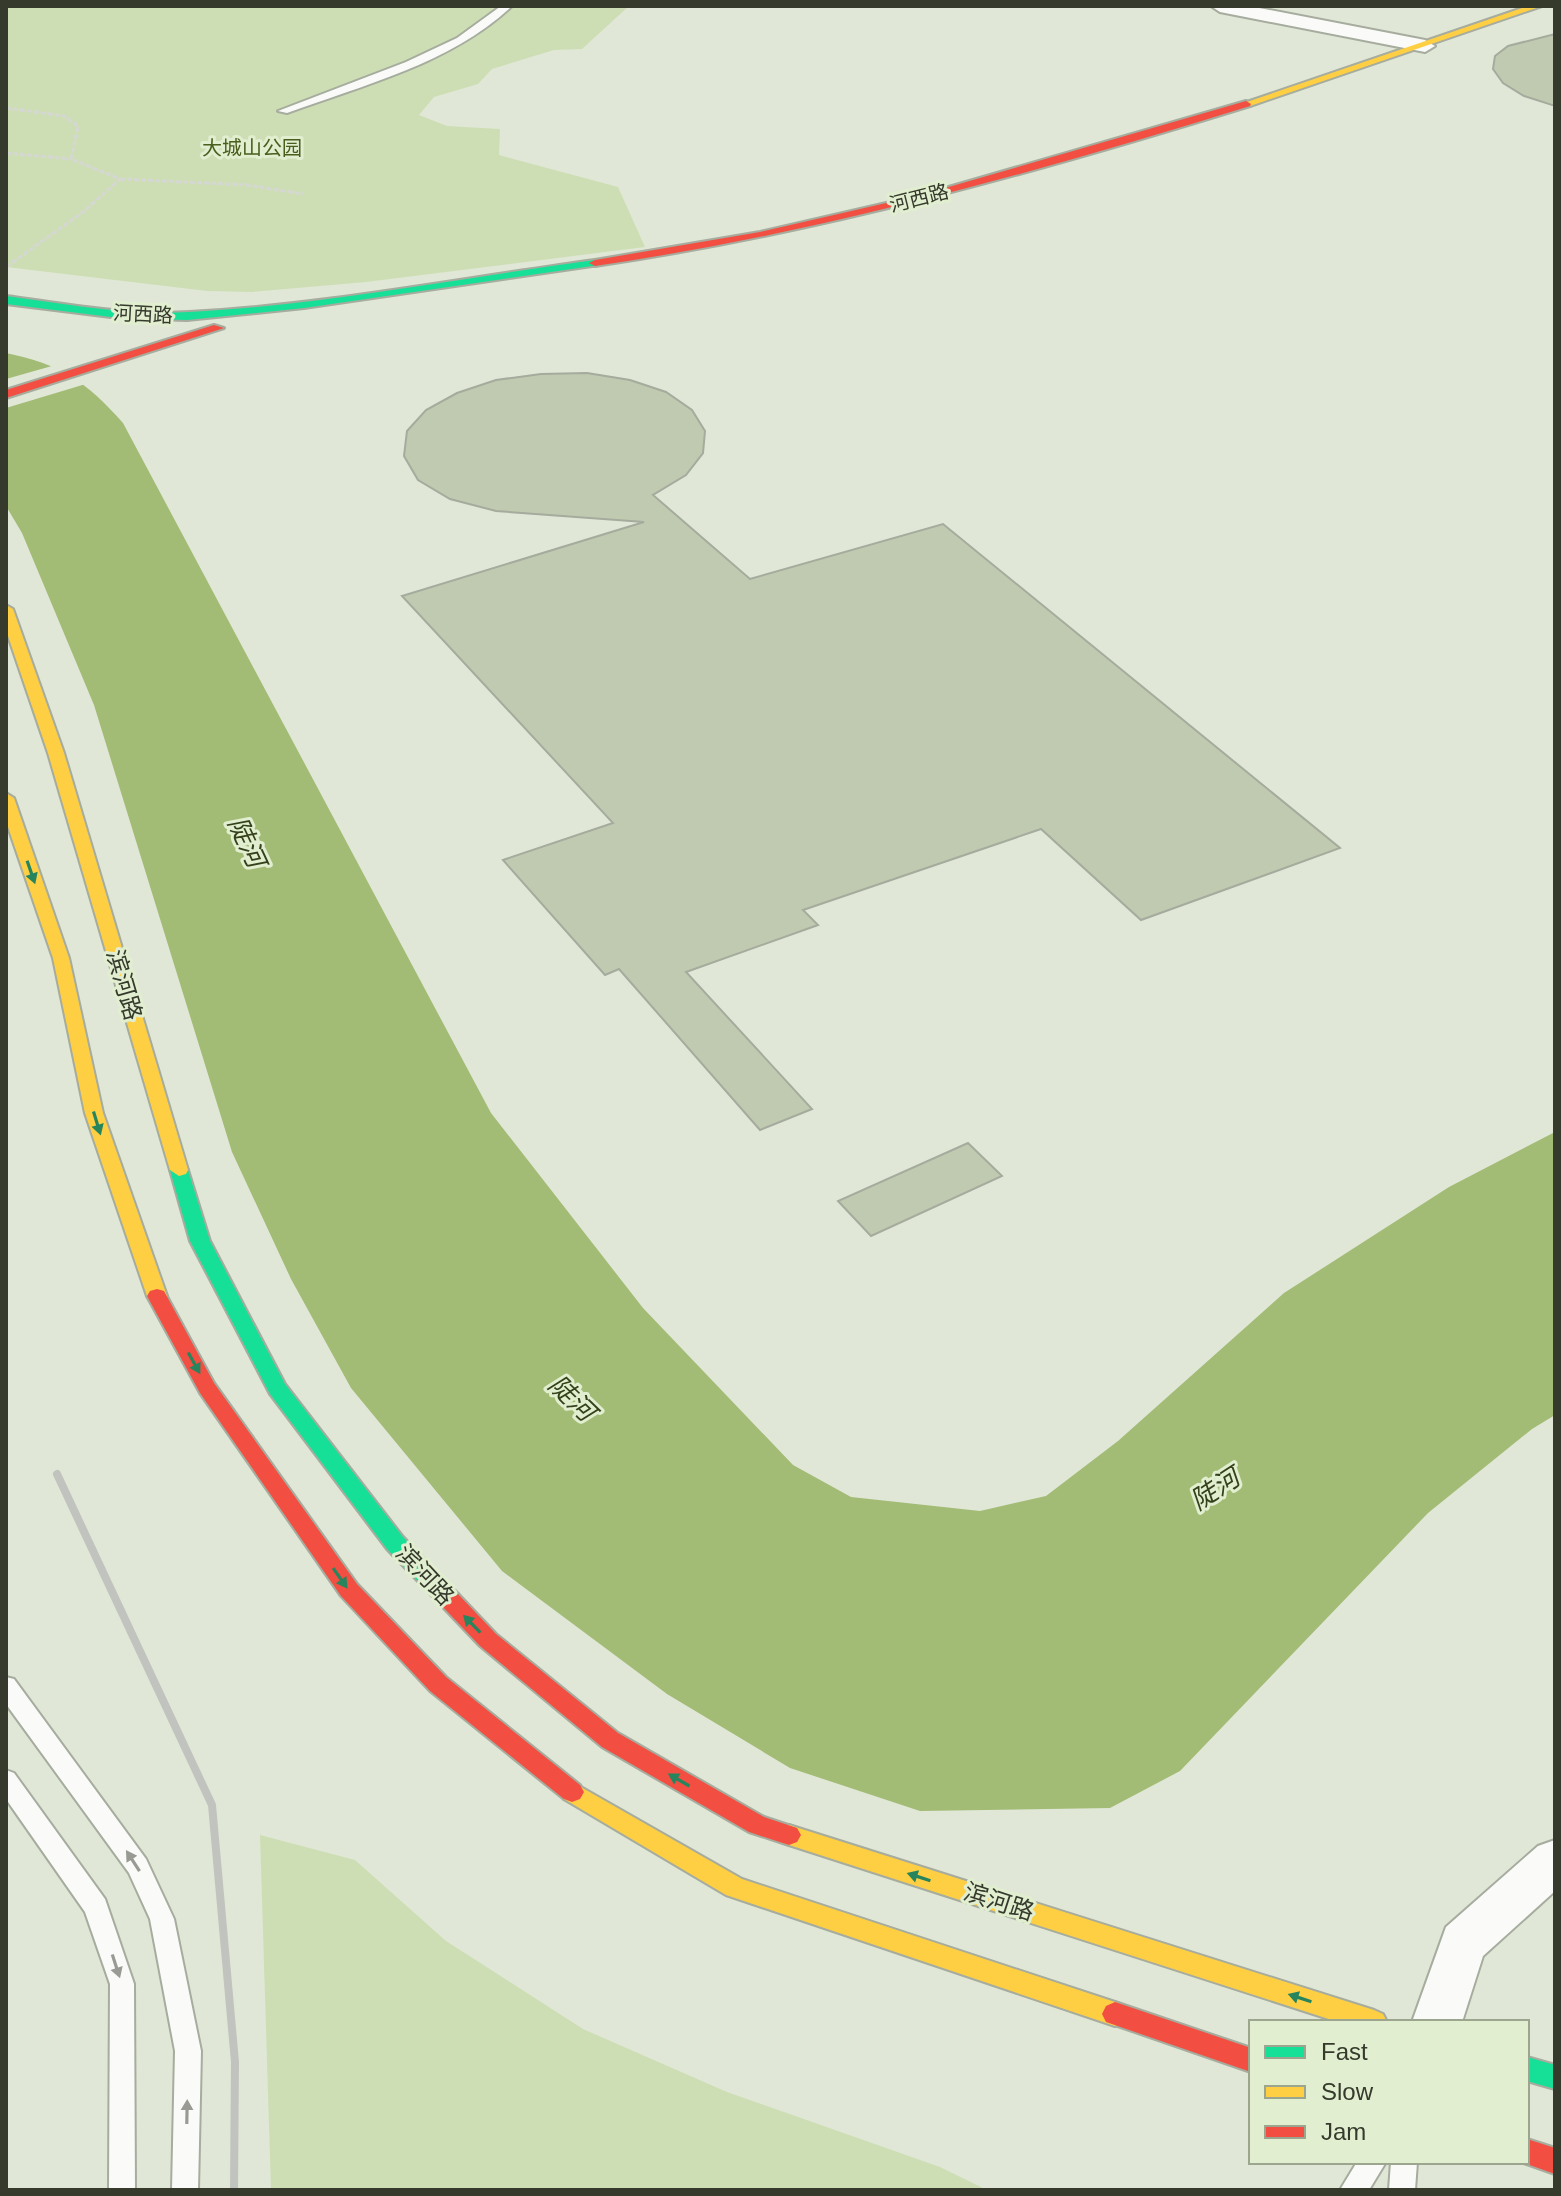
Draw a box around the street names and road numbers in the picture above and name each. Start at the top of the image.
street label: 河西路 [887,180,951,216]
street label: 河西路 [112,301,174,327]
street label: 滨河路 [102,947,147,1023]
street label: 滨河路 [391,1539,460,1610]
street label: 滨河路 [961,1878,1038,1925]

